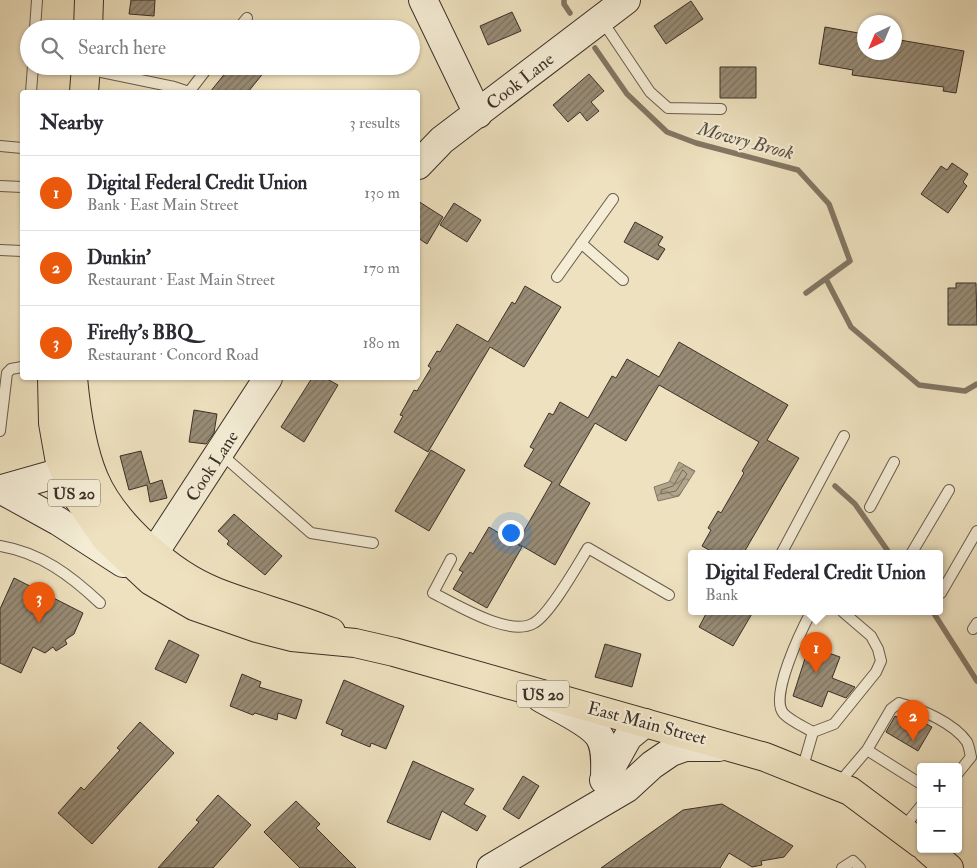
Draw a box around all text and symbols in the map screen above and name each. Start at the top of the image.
north arrow [857,15,902,60]
search box [20,20,420,75]
icon: search [38,34,66,62]
text: Search here [78,36,166,60]
street label: Cook Lane [482,47,559,115]
text: Nearby [40,109,103,136]
text: 3 results [349,113,400,133]
water label: Mowry Brook [694,116,797,165]
text: Digital Federal Credit Union [87,171,307,195]
text: 1 [53,183,59,203]
text: 130 m [364,183,400,203]
text: Bank · East Main Street [87,195,238,215]
text: Dunkin' [87,246,151,270]
text: 2 [52,258,60,278]
text: 170 m [363,258,400,278]
text: Restaurant · East Main Street [87,270,275,290]
text: Firefly's BBQ [87,321,193,345]
text: 3 [53,333,59,353]
text: 180 m [363,333,400,353]
text: Restaurant · Concord Road [87,345,259,365]
street label: Cook Lane [181,426,244,506]
road number: US 20 [48,479,100,506]
your location [498,520,524,546]
popup [688,550,943,615]
text: Digital Federal Credit Union [705,561,926,585]
pin: 3 [23,582,55,623]
text: Bank [705,585,738,605]
pin: 1 [800,632,832,673]
road number: US 20 [517,681,569,708]
street label: East Main Street [585,697,709,750]
pin: 2 [897,700,929,741]
map controls [917,763,962,853]
button: + [917,763,962,808]
button: − [917,808,962,853]

